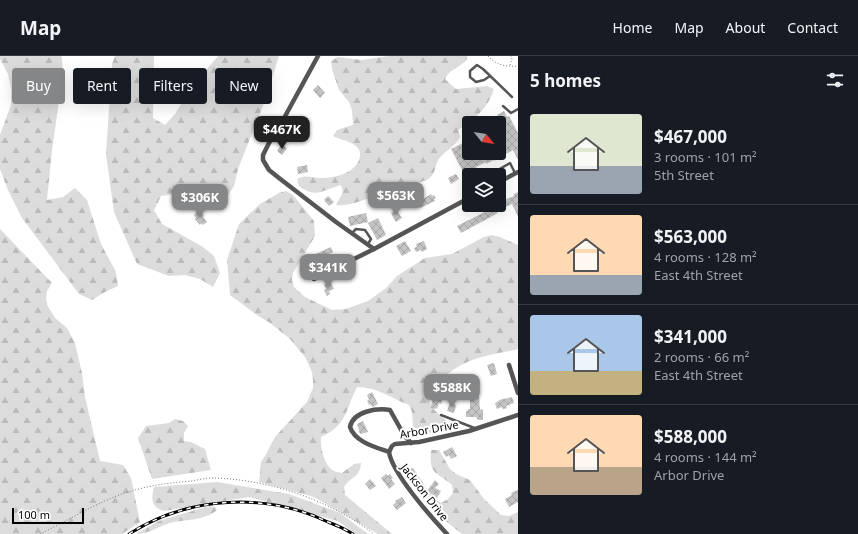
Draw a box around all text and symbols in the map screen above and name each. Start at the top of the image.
text: Map [20,15,61,41]
text: Home [613,18,652,37]
text: Map [674,18,704,37]
text: About [726,18,765,37]
text: Contact [787,18,838,37]
chip: Buy [12,68,65,104]
chip: Rent [73,68,131,104]
chip: Filters [139,68,207,104]
chip: New [215,68,272,104]
text: 5 homes [530,69,601,92]
icon: filters [824,69,846,91]
pin: $467K [254,116,310,150]
north arrow [462,116,506,160]
map controls [462,116,506,212]
text: $467K [263,120,301,138]
text: $467,000 [654,125,727,148]
icon: home [562,130,610,178]
text: 3 rooms · 101 m² [654,148,757,166]
text: 5th Street [654,166,714,184]
button: layers [462,168,506,212]
pin: $563K [368,182,424,216]
pin: $306K [172,184,228,218]
text: $563K [377,186,415,204]
text: $306K [181,188,219,206]
text: $563,000 [654,225,727,248]
icon: home [562,231,610,279]
text: 4 rooms · 128 m² [654,248,757,266]
pin: $341K [300,254,356,288]
text: $341K [309,258,347,276]
text: East 4th Street [654,266,743,284]
text: $341,000 [654,325,727,348]
icon: home [562,331,610,379]
text: 2 rooms · 66 m² [654,348,749,366]
text: East 4th Street [654,366,743,384]
pin: $588K [424,374,480,408]
text: $588K [433,378,471,396]
street label: Arbor Drive [398,416,460,442]
text: $588,000 [654,425,727,448]
icon: home [562,431,610,479]
text: 4 rooms · 144 m² [654,448,757,466]
street label: Jackson Drive [397,459,452,524]
text: Arbor Drive [654,466,724,484]
scale bar [12,506,84,525]
text: 100 m [18,507,50,522]

